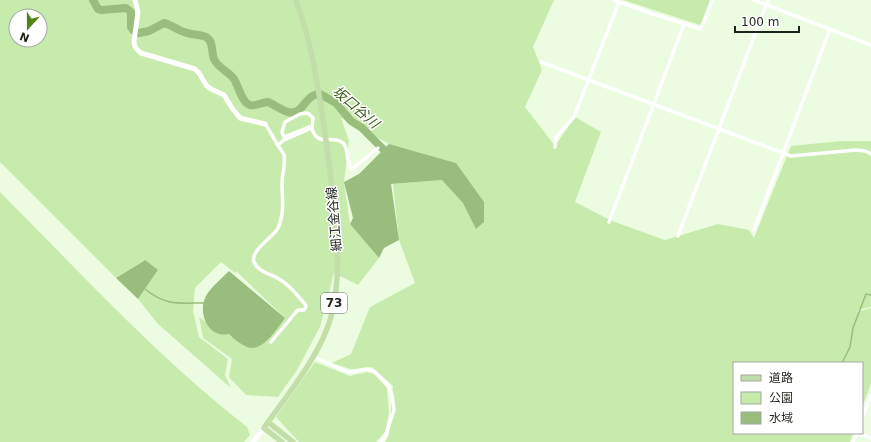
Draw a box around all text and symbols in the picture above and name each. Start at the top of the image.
north arrow [8,8,48,48]
scale bar [735,8,799,34]
text: 100 m [741,15,779,29]
text: N [18,29,31,45]
water label: 坂口谷川 [330,83,384,133]
street label: 細江金谷線 [324,186,344,252]
road number: 73 [321,293,347,313]
legend [733,362,863,434]
text: 道路 [769,371,793,385]
text: 公園 [769,391,793,405]
text: 水域 [769,411,793,425]

